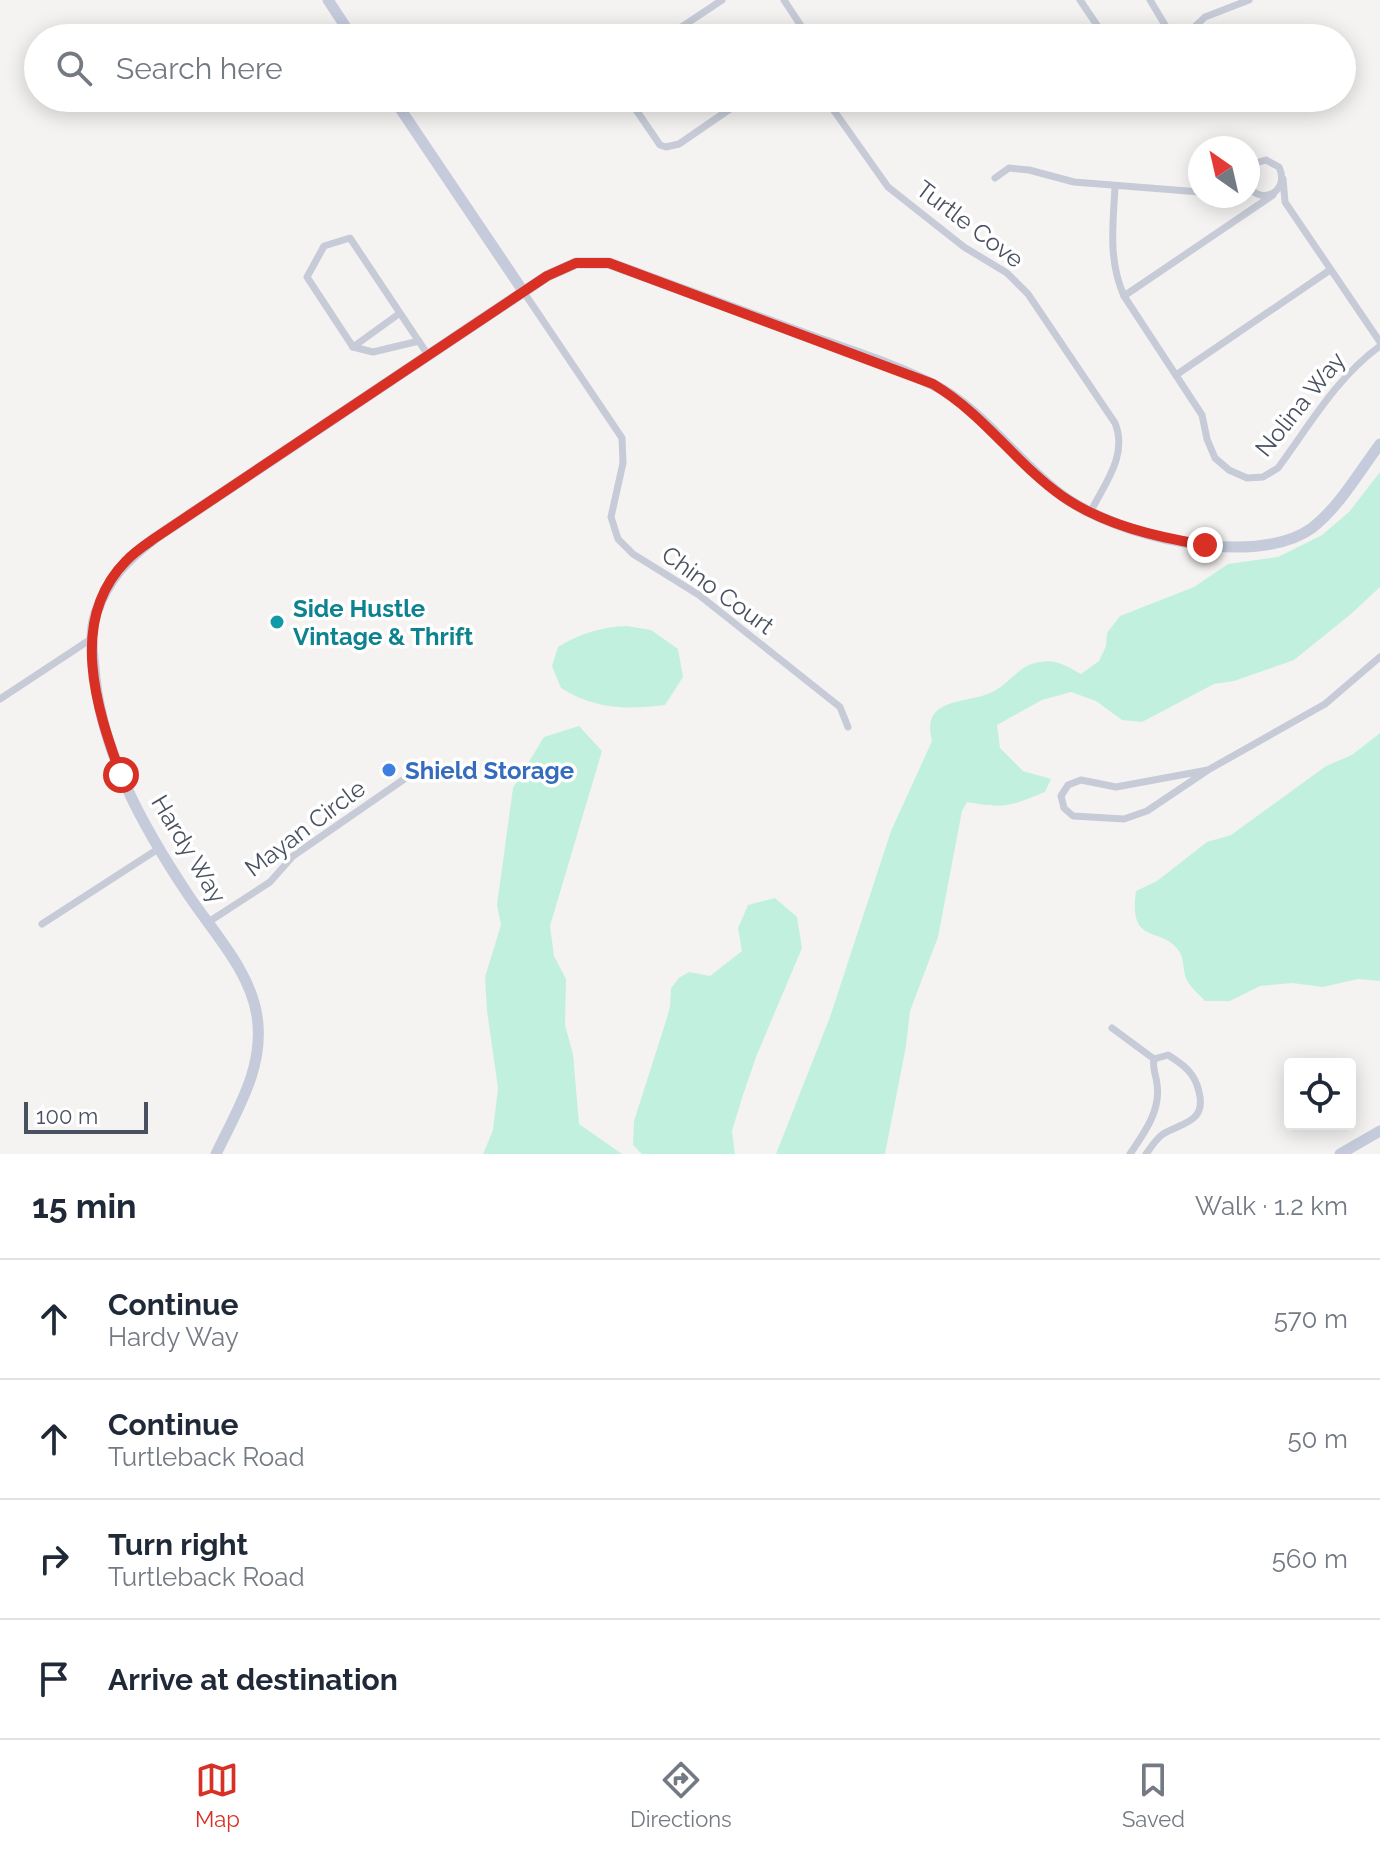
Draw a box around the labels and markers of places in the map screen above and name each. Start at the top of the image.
place label: Side Hustle Vintage & Thrift [293,594,473,651]
marker: Side Hustle Vintage & Thrift [268,613,286,631]
place label: Shield Storage [405,756,574,785]
marker: Shield Storage [380,761,398,779]

